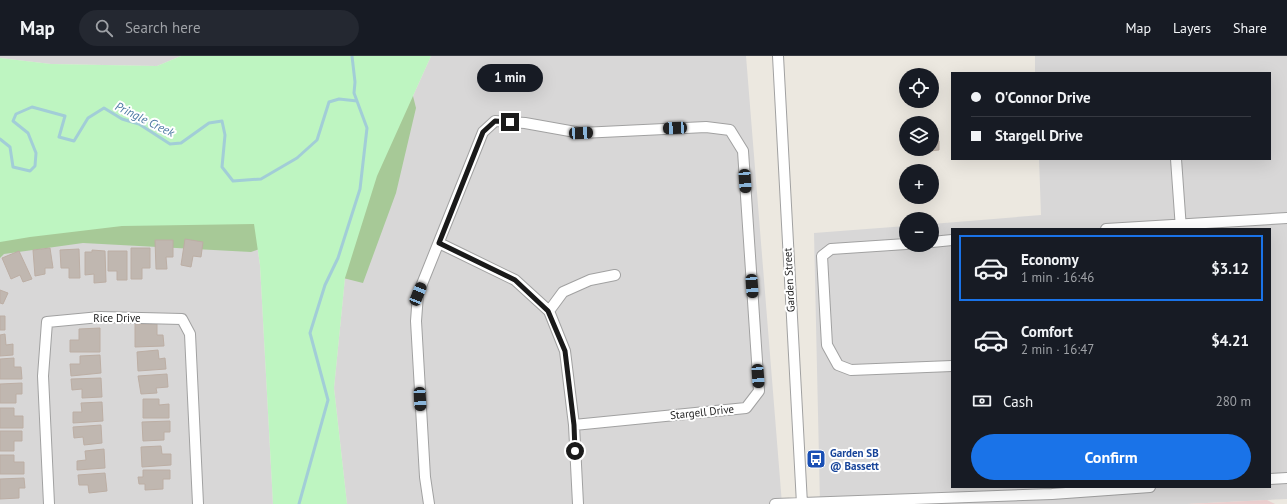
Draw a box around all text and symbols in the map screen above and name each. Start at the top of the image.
search box [79,10,359,46]
text: Map [20,16,55,40]
icon: search [93,17,115,39]
text: Search here [125,18,201,37]
text: Map [1125,19,1151,37]
text: Layers [1173,19,1211,37]
text: Share [1233,19,1267,37]
callout: 1 min [477,64,543,92]
map controls [899,68,939,252]
button: locate [899,68,939,108]
text: 1 min [494,69,526,86]
text: O'Connor Drive [995,88,1091,107]
water label: Pringle Creek [113,98,178,140]
route end [501,113,519,131]
button: layers [899,116,939,156]
car [663,121,687,135]
car [569,126,593,140]
text: Stargell Drive [995,126,1083,145]
button: + [899,164,939,204]
car [738,169,752,193]
button: − [899,212,939,252]
street label: Garden Street [780,247,798,313]
icon: car [973,250,1009,286]
text: Economy [1021,250,1079,269]
text: $3.12 [1211,259,1249,278]
text: 1 min · 16:46 [1021,269,1094,286]
car [745,274,759,298]
car [408,281,428,307]
street label: Rice Drive [93,311,141,325]
icon: car [973,322,1009,358]
text: Comfort [1021,322,1073,341]
text: $4.21 [1211,331,1249,350]
text: 2 min · 16:47 [1021,341,1094,358]
car [751,364,765,388]
car [413,387,427,411]
icon: cash [971,390,993,412]
text: Cash [1003,392,1033,411]
text: 280 m [1216,393,1251,410]
street label: Stargell Drive [669,402,735,422]
button: Confirm [971,434,1251,480]
route start [566,442,584,460]
place label: Garden SB @ Bassett [830,446,879,473]
bus stop icon: Garden SB @ Bassett [805,448,827,470]

